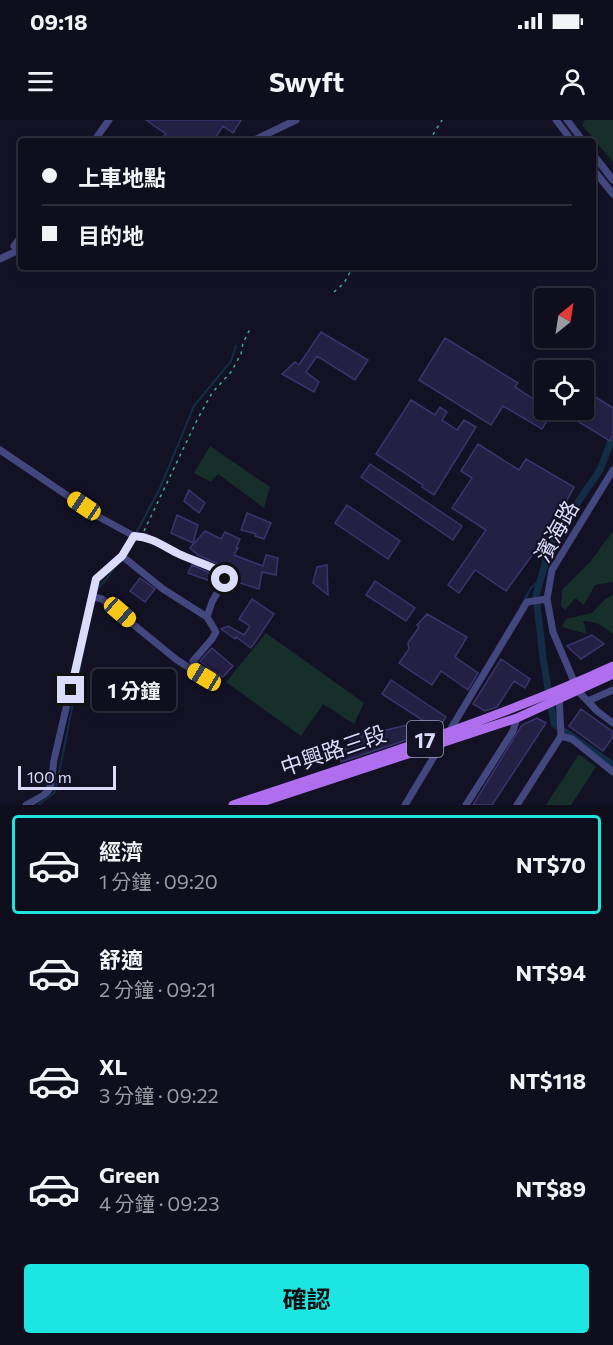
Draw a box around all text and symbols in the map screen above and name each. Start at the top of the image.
text: 09:18 [30,8,88,35]
icon: menu [24,65,57,98]
text: Swyft [269,65,344,98]
icon: person [556,65,589,98]
text: 上車地點 [78,164,166,191]
text: 目的地 [78,222,144,249]
north arrow [534,288,594,348]
map controls [534,288,594,420]
button: locate [534,360,594,420]
car [64,488,104,524]
street label: 濱海路 [528,496,584,566]
route start [211,565,238,592]
car [101,593,139,631]
car [184,660,224,694]
callout: 1 分鐘 [92,669,176,711]
route end [57,676,84,703]
text: 1 分鐘 [108,678,160,702]
street label: 中興路三段 [277,719,389,781]
road number: 17 [407,721,443,757]
scale bar [18,763,116,790]
text: 100 m [27,767,72,786]
icon: car [27,838,81,892]
text: 經濟 [99,838,143,865]
text: NT$70 [516,851,586,878]
text: 1 分鐘 · 09:20 [99,869,218,893]
icon: car [27,946,81,1000]
text: 舒適 [99,946,143,973]
text: NT$94 [516,959,586,986]
text: 2 分鐘 · 09:21 [99,977,216,1001]
text: XL [99,1053,127,1080]
icon: car [27,1054,81,1108]
text: NT$118 [509,1067,586,1094]
text: 3 分鐘 · 09:22 [99,1083,219,1107]
text: Green [99,1161,160,1188]
icon: car [27,1162,81,1216]
text: NT$89 [515,1175,586,1202]
text: 4 分鐘 · 09:23 [99,1191,220,1215]
button: 確認 [24,1264,589,1333]

